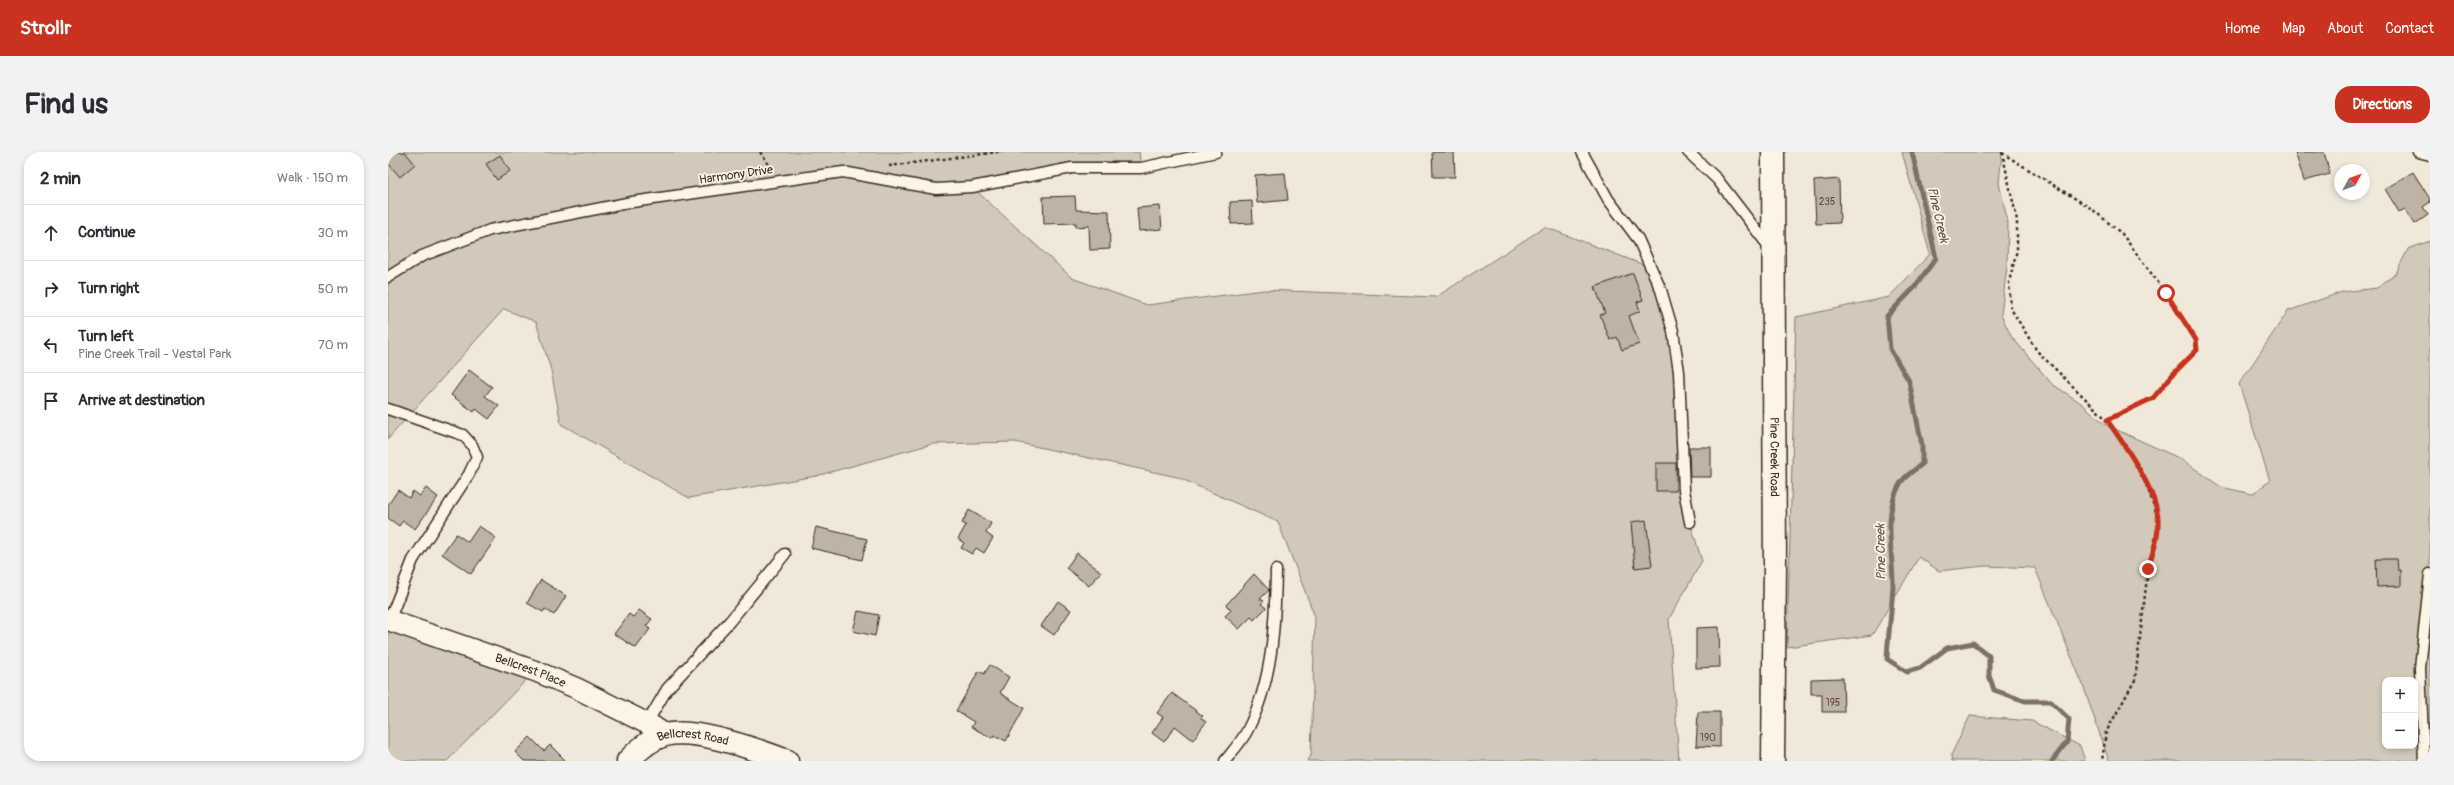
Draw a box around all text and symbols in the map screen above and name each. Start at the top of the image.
text: Strollr [20,16,71,40]
text: Home [2225,20,2260,37]
text: Map [2282,20,2305,37]
text: About [2327,20,2363,37]
text: Contact [2385,20,2434,37]
button: Directions [2335,86,2430,123]
text: Find us [24,87,108,122]
street label: Harmony Drive [698,162,774,188]
north arrow [2334,164,2370,200]
text: 2 min [40,168,81,189]
text: Walk · 150 m [277,170,348,186]
water label: Pine Creek [1924,186,1953,246]
house number: 235 [1819,196,1835,208]
icon: ahead [40,222,62,244]
text: Continue [78,223,136,242]
text: 30 m [318,225,348,241]
icon: right [40,278,62,300]
text: Turn right [78,279,139,298]
text: 50 m [318,281,348,297]
route start [2157,284,2175,302]
text: Turn left [78,327,134,346]
icon: left [40,334,62,356]
text: 70 m [318,337,348,353]
text: Pine Creek Trail - Vestal Park [78,346,231,362]
icon: arrive [40,390,62,412]
text: Arrive at destination [78,391,205,410]
street label: Pine Creek Road [1767,417,1782,497]
water label: Pine Creek [1872,522,1889,580]
route end [2139,560,2157,578]
street label: Bellcrest Place [493,650,568,690]
map controls [2382,677,2418,749]
button: + [2382,677,2418,713]
house number: 195 [1826,697,1840,709]
button: − [2382,713,2418,749]
street label: Bellcrest Road [655,726,730,749]
house number: 190 [1700,732,1716,744]

